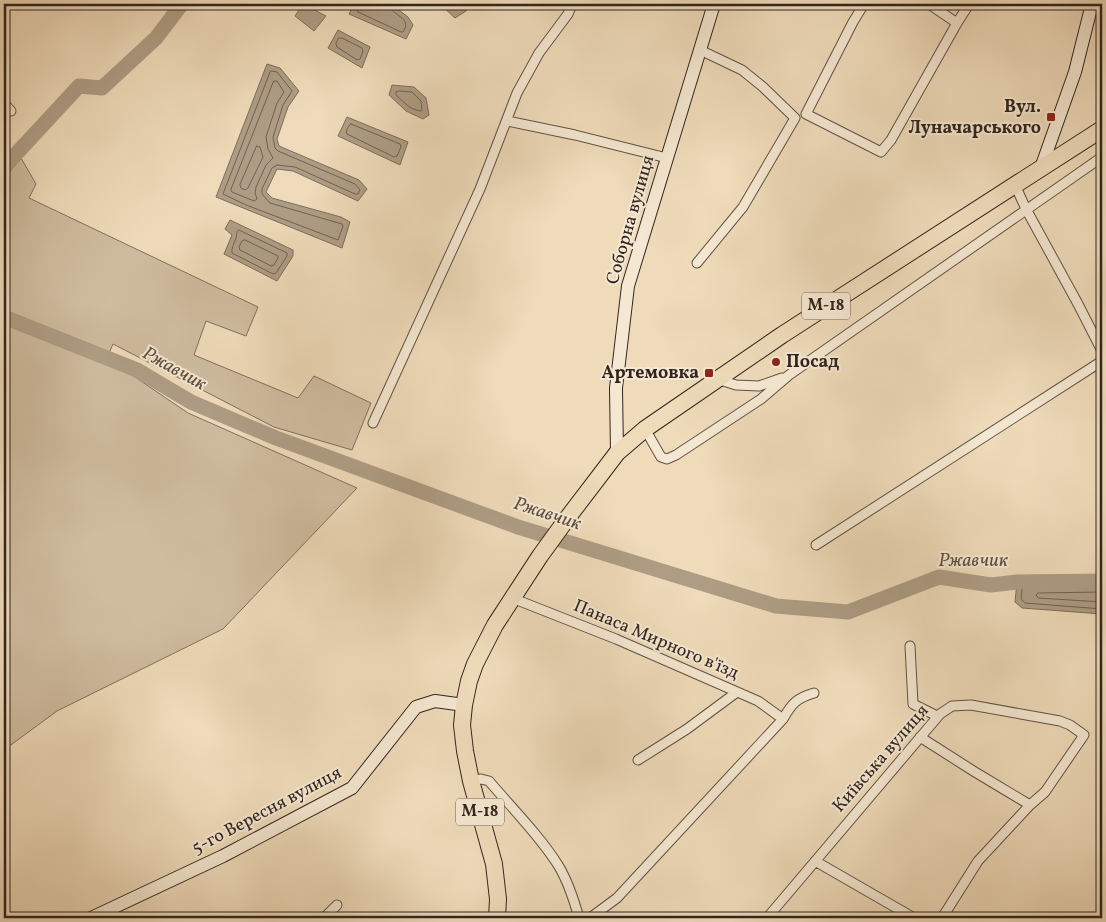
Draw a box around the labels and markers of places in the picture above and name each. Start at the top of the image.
place label: Вул. Луначарського [909,95,1041,141]
marker: Вул. Луначарського [1045,111,1057,123]
place label: Посад [786,350,839,375]
marker: Посад [770,356,782,368]
place label: Артемовка [602,361,699,386]
marker: Артемовка [703,367,715,379]

